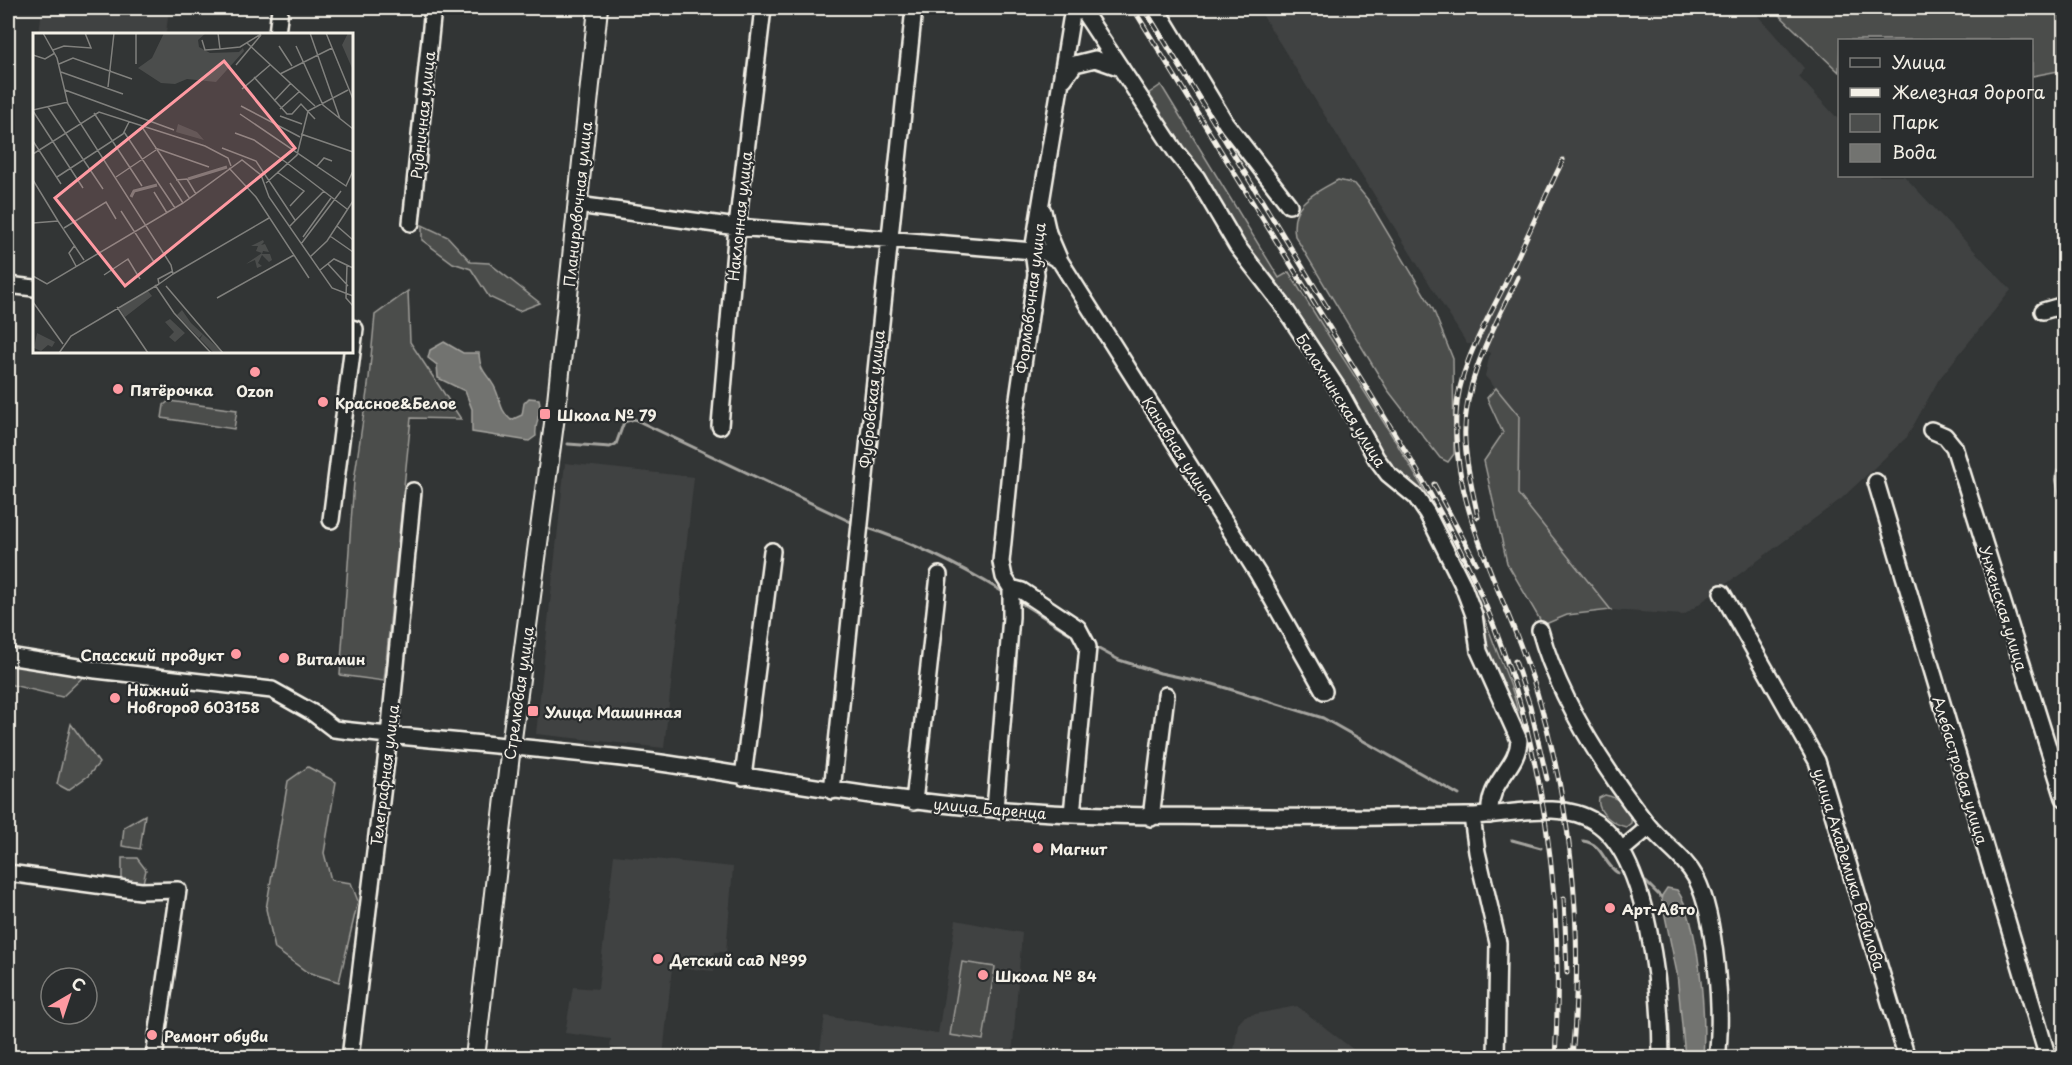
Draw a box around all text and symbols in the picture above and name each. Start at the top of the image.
inset map [33,33,352,352]
legend [1838,39,2033,177]
text: Улица [1892,48,1946,75]
street label: Рудничная улица [404,49,440,180]
text: Железная дорога [1892,78,2046,105]
text: Парк [1892,108,1939,135]
street label: Планировочная улица [557,120,597,288]
text: Вода [1892,138,1937,165]
street label: Наклонная улица [721,149,757,282]
street label: Формовочная улица [1009,221,1051,375]
street label: Фубровская улица [852,328,890,469]
street label: Балахнинская улица [1291,328,1393,472]
marker: Ozon [248,365,262,379]
place label: Пятёрочка [130,378,214,401]
place label: Ozon [236,379,274,402]
marker: Пятёрочка [111,382,125,396]
place label: Красное&Белое [335,391,457,414]
street label: Канавная улица [1137,391,1221,507]
marker: Красное&Белое [316,395,330,409]
place label: Школа № 79 [557,403,657,426]
marker: Школа № 79 [538,407,552,421]
street label: Унженская улица [1974,542,2034,674]
street label: Стрелковая улица [497,624,539,761]
place label: Спасский продукт [81,643,225,666]
marker: Спасский продукт [229,647,243,661]
place label: Витамин [296,647,366,670]
marker: Витамин [277,651,291,665]
place label: Нижний Новгород 603158 [127,678,260,718]
marker: Нижний Новгород 603158 [108,691,122,705]
street label: Алебастровая улица [1928,693,1995,847]
place label: Улица Машинная [544,700,682,723]
street label: Телеграфная улица [364,702,404,847]
marker: Улица Машинная [526,704,540,718]
street label: улица Академика Вавилова [1808,765,1892,973]
street label: улица Баренца [932,792,1048,824]
place label: Магнит [1050,837,1108,860]
marker: Магнит [1031,841,1045,855]
place label: Арт-Авто [1622,897,1695,920]
marker: Арт-Авто [1603,901,1617,915]
place label: Детский сад №99 [669,948,807,971]
marker: Детский сад №99 [651,952,665,966]
place label: Школа № 84 [995,964,1097,987]
north arrow [39,966,99,1026]
marker: Школа № 84 [976,968,990,982]
text: С [67,970,91,997]
place label: Ремонт обуви [164,1024,268,1047]
marker: Ремонт обуви [145,1028,159,1042]

